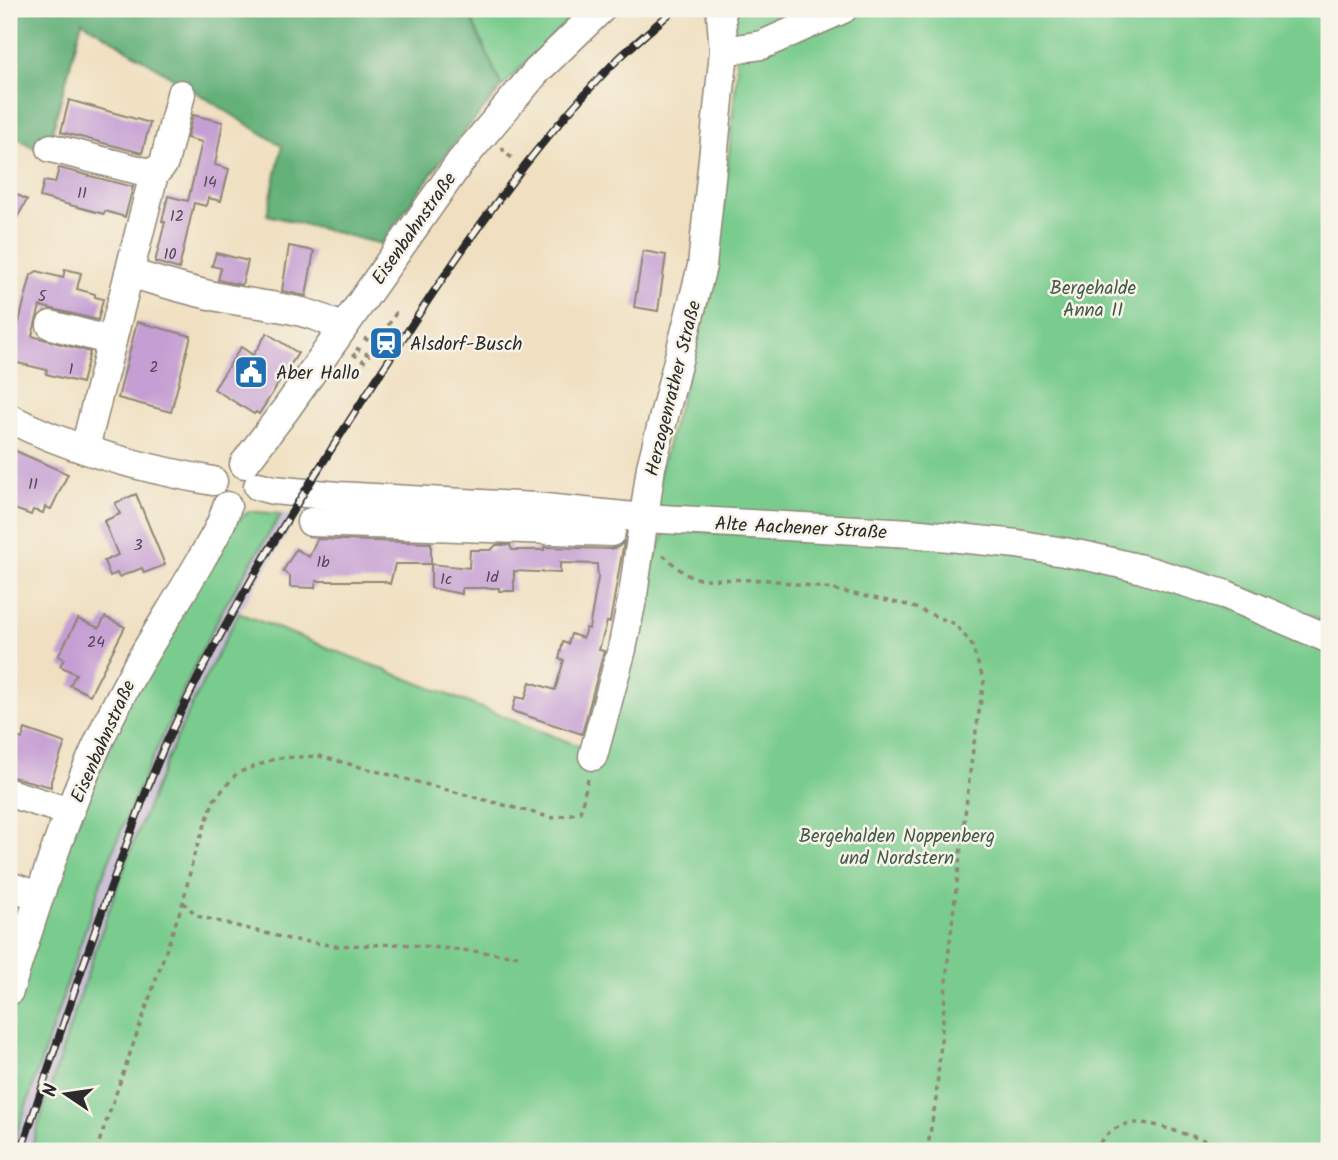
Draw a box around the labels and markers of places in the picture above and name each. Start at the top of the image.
station icon: Alsdorf-Busch [367,324,405,362]
place label: Alsdorf-Busch [410,330,523,360]
public building icon: Aber Hallo [232,353,270,391]
place label: Aber Hallo [276,359,360,389]

